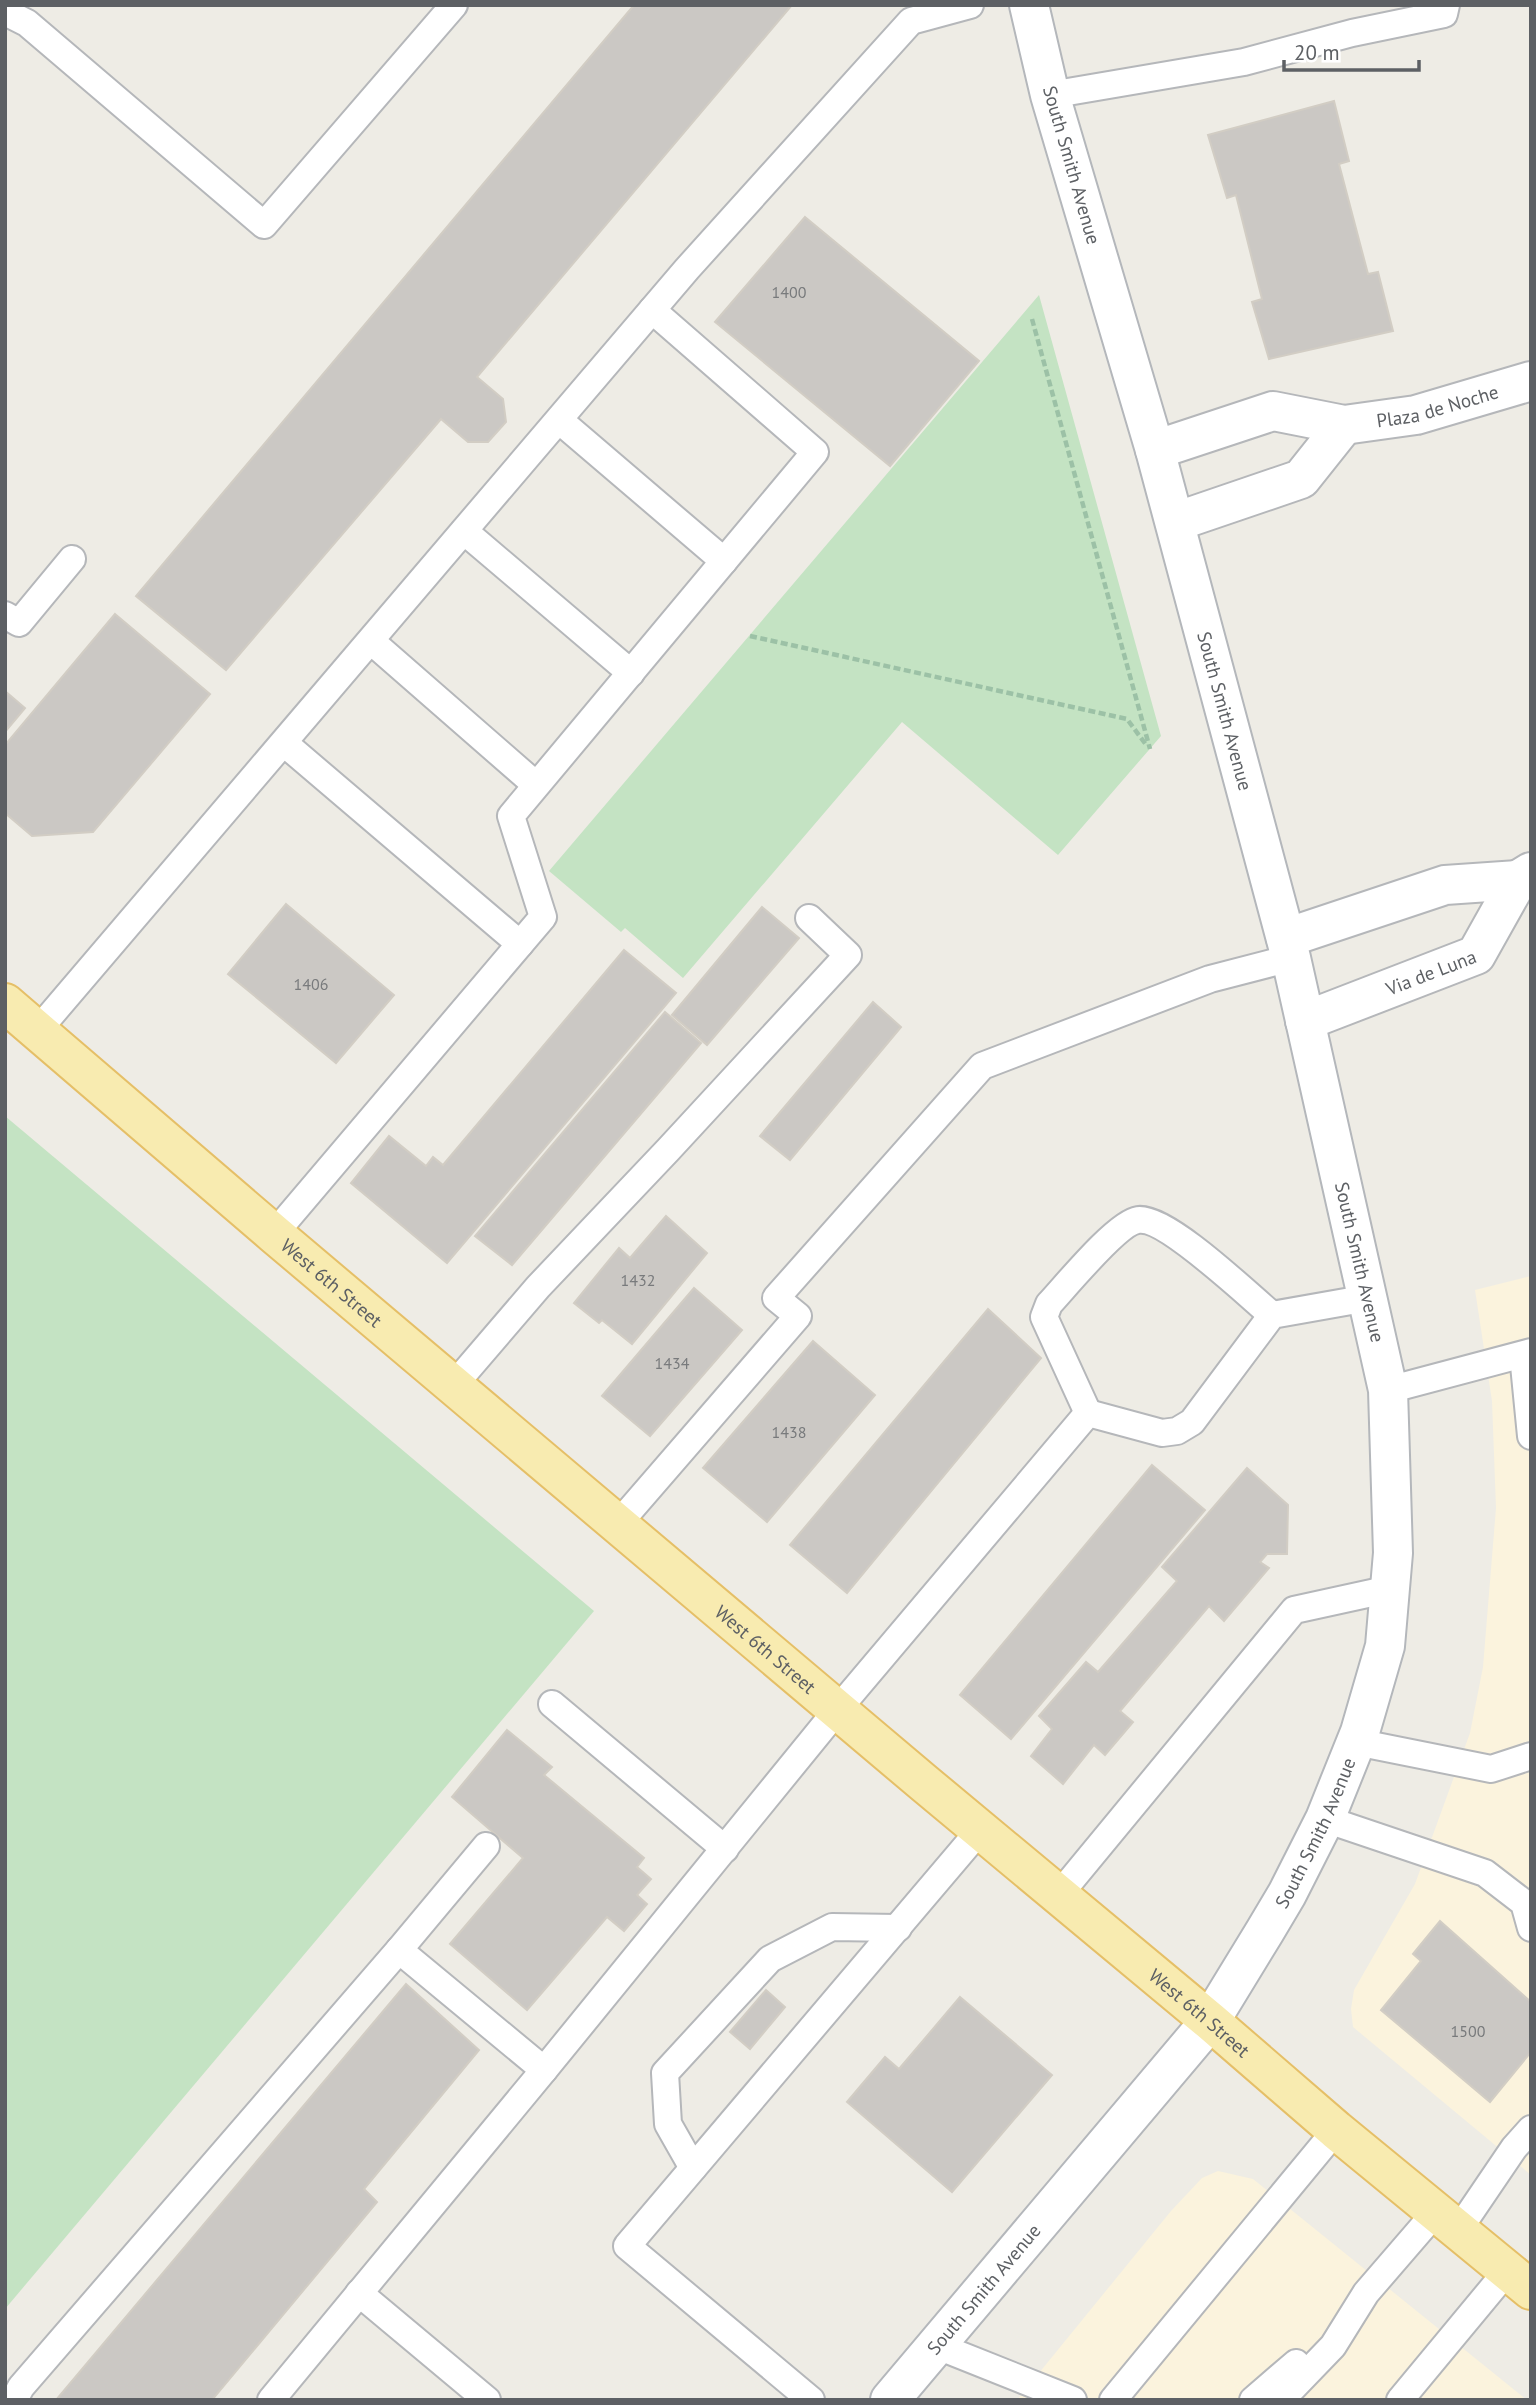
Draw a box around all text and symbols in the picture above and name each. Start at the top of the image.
scale bar [1284,28,1419,72]
text: 20 m [1294,39,1340,66]
street label: South Smith Avenue [1038,83,1106,247]
house number: 1400 [772,282,807,302]
street label: Plaza de Noche [1375,379,1501,432]
street label: South Smith Avenue [1192,629,1258,793]
street label: Via de Luna [1381,944,1480,1001]
house number: 1406 [294,974,328,994]
street label: South Smith Avenue [1330,1180,1390,1344]
street label: West 6th Street [276,1233,388,1333]
house number: 1432 [621,1270,655,1290]
house number: 1434 [655,1353,690,1373]
house number: 1438 [772,1422,806,1442]
street label: West 6th Street [710,1600,821,1699]
street label: South Smith Avenue [1269,1754,1360,1913]
street label: West 6th Street [1144,1963,1255,2063]
house number: 1500 [1451,2021,1486,2041]
street label: South Smith Avenue [922,2219,1046,2360]

